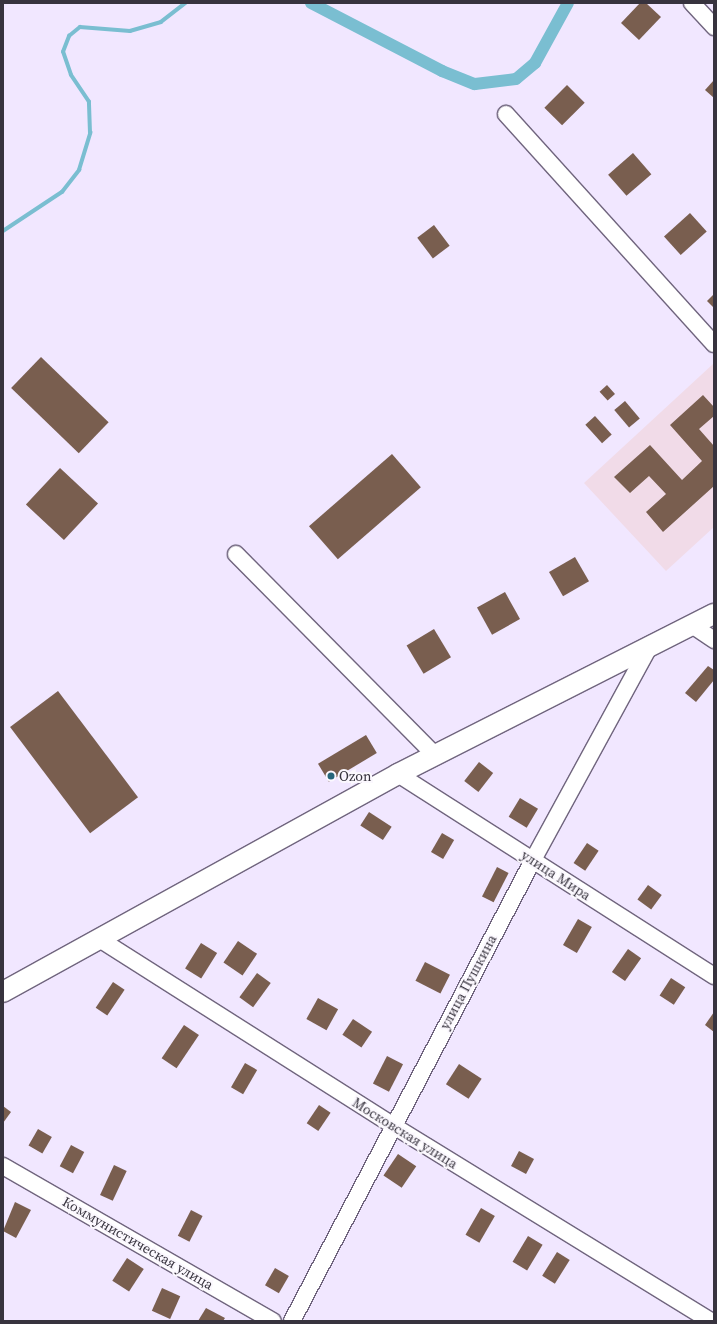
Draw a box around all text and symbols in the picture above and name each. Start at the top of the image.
place label: Ozon [339,768,371,784]
marker: Ozon [326,771,336,781]
street label: улица Мира [518,846,594,904]
street label: улица Пушкина [436,932,500,1032]
street label: Московская улица [349,1094,461,1172]
street label: Коммунистическая улица [60,1193,216,1293]

